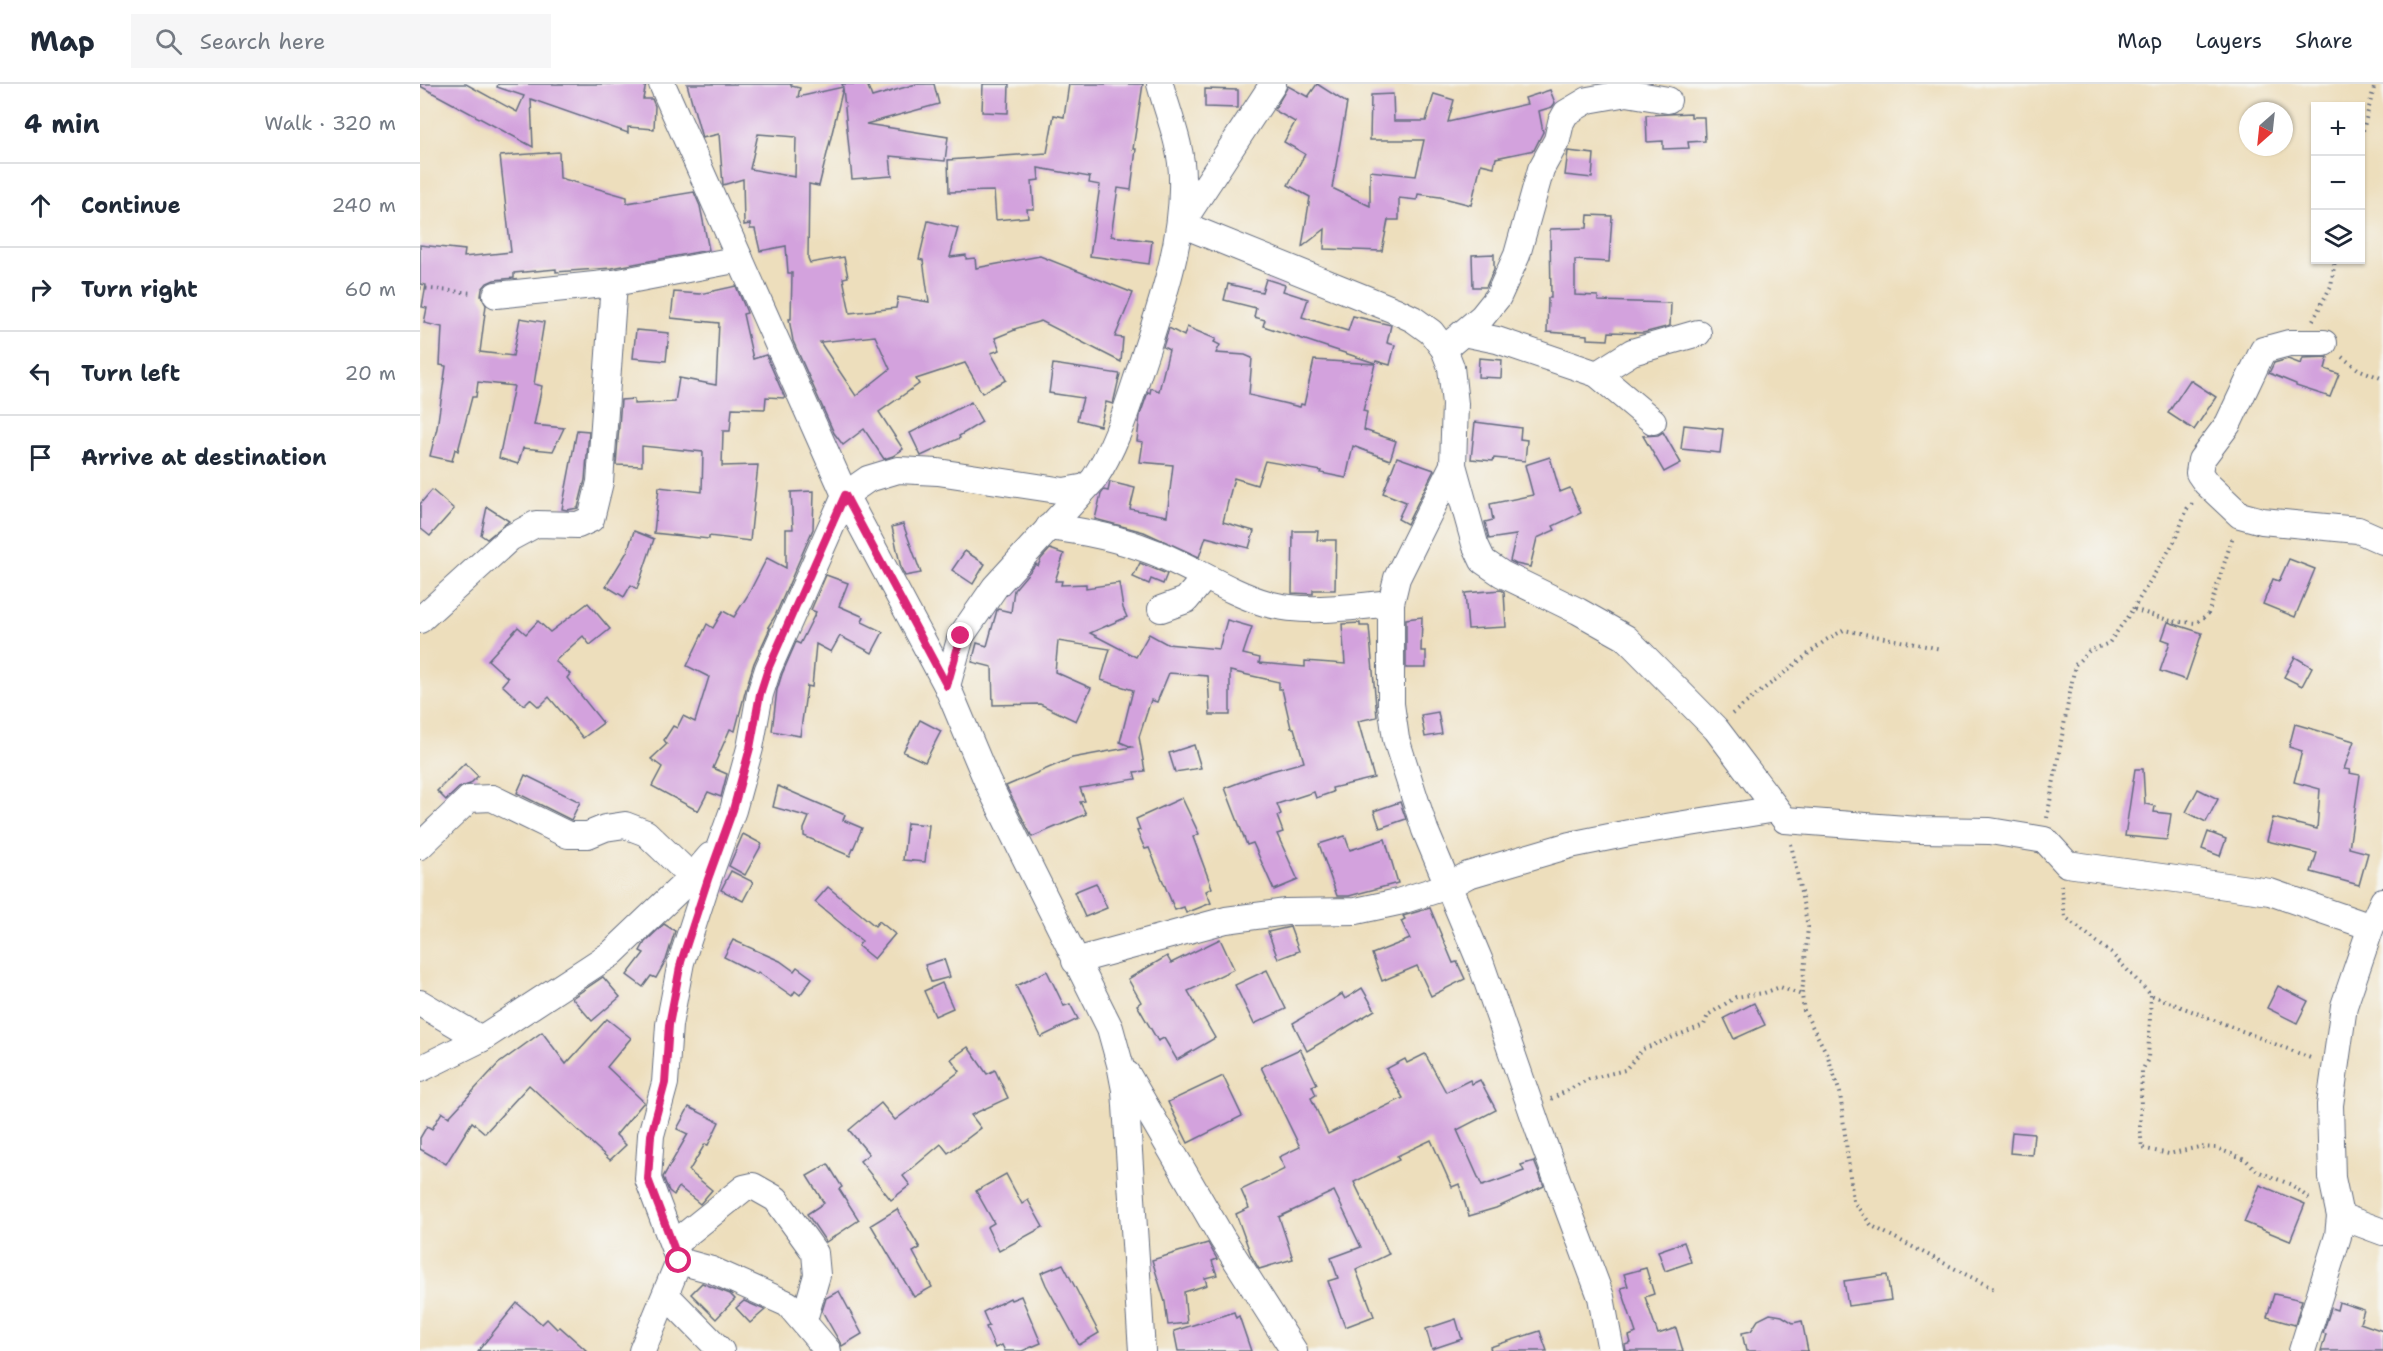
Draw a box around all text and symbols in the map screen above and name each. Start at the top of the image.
search box [131,14,551,68]
text: Map [30,22,95,60]
icon: search [152,25,185,58]
text: Search here [200,27,325,56]
text: Map [2117,27,2162,55]
text: Layers [2195,27,2262,55]
text: Share [2295,27,2353,55]
north arrow [2239,102,2293,156]
map controls [2311,102,2365,264]
button: + [2311,102,2365,156]
text: 4 min [24,106,100,141]
text: Walk · 320 m [264,110,396,136]
button: − [2311,156,2365,210]
icon: ahead [24,189,57,222]
text: Continue [81,191,181,220]
text: 240 m [331,192,396,218]
button: layers [2311,210,2365,264]
icon: right [24,273,57,306]
text: Turn right [81,275,198,304]
text: 60 m [344,276,396,302]
icon: left [24,357,57,390]
text: Turn left [81,359,180,388]
text: 20 m [345,360,396,386]
icon: arrive [24,441,57,474]
text: Arrive at destination [81,443,327,472]
route end [947,622,973,648]
route start [665,1247,691,1273]

